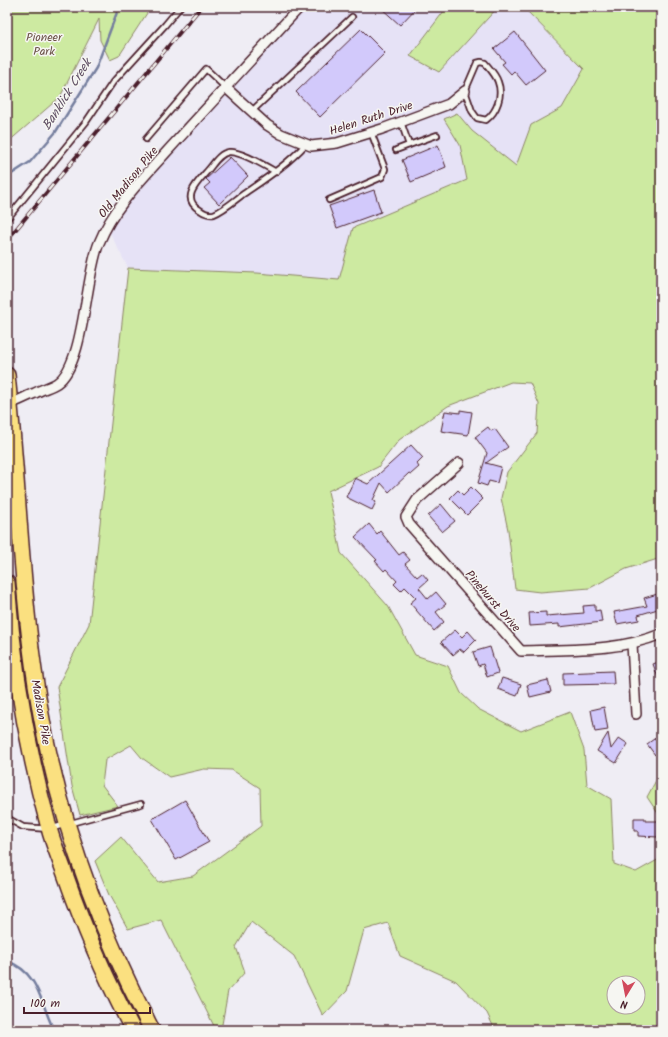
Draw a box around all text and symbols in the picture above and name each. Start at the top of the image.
park label: Pioneer Park [26,28,63,61]
water label: Banklick Creek [37,53,99,135]
street label: Helen Ruth Drive [327,96,416,141]
street label: Old Madison Pike [94,142,164,222]
street label: Pinehurst Drive [460,566,525,637]
street label: Madison Pike [25,678,56,747]
north arrow [606,975,646,1015]
scale bar [24,989,150,1015]
text: 100 m [30,994,61,1013]
text: N [619,994,629,1013]

